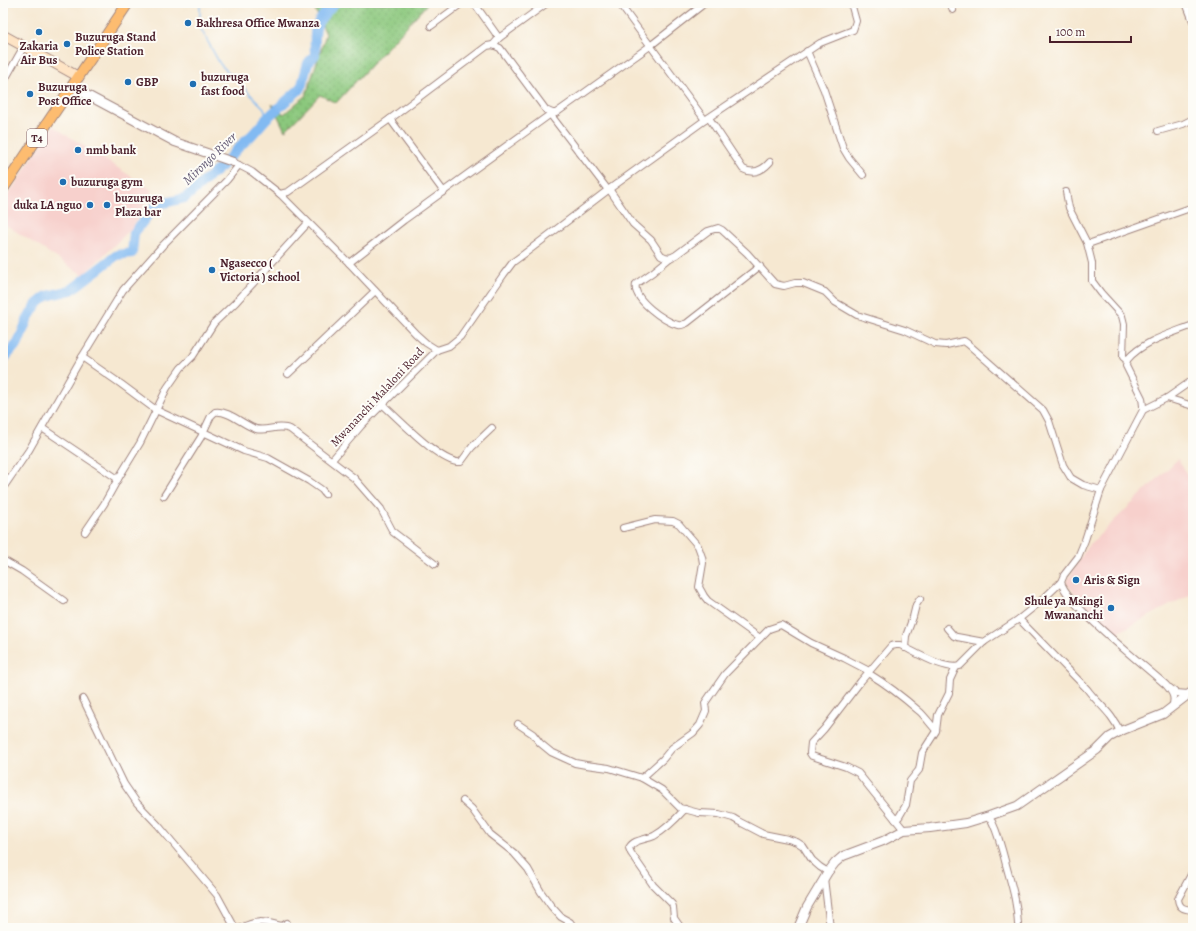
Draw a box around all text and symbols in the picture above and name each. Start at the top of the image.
place label: Bakhresa Office Mwanza [196,15,320,31]
marker: Bakhresa Office Mwanza [183,18,193,28]
scale bar [1050,18,1131,44]
text: 100 m [1056,24,1085,40]
marker: Zakaria Air Bus [34,27,44,37]
place label: Buzuruga Stand Police Station [75,29,156,59]
place label: Zakaria Air Bus [20,38,59,68]
marker: Buzuruga Stand Police Station [62,39,72,49]
place label: buzuruga fast food [200,69,249,99]
place label: GBP [136,74,158,90]
marker: GBP [123,77,133,87]
place label: Buzuruga Post Office [38,79,92,109]
marker: buzuruga fast food [188,79,198,89]
marker: Buzuruga Post Office [25,89,35,99]
water label: Mirongo River [179,128,240,188]
road number: T4 [27,129,47,147]
place label: nmb bank [86,142,137,158]
marker: nmb bank [73,145,83,155]
place label: buzuruga gym [70,174,143,190]
marker: buzuruga gym [58,177,68,187]
place label: buzuruga Plaza bar [114,190,163,220]
place label: duka LA nguo [13,197,82,213]
marker: duka LA nguo [85,200,95,210]
marker: buzuruga Plaza bar [102,200,112,210]
place label: Ngasecco ( Victoria ) school [219,255,301,285]
marker: Ngasecco ( Victoria ) school [207,265,217,275]
street label: Mwananchi Malaloni Road [327,344,428,450]
place label: Aris & Sign [1083,572,1140,588]
marker: Aris & Sign [1071,575,1081,585]
place label: Shule ya Msingi Mwananchi [1025,593,1103,623]
marker: Shule ya Msingi Mwananchi [1106,603,1116,613]

